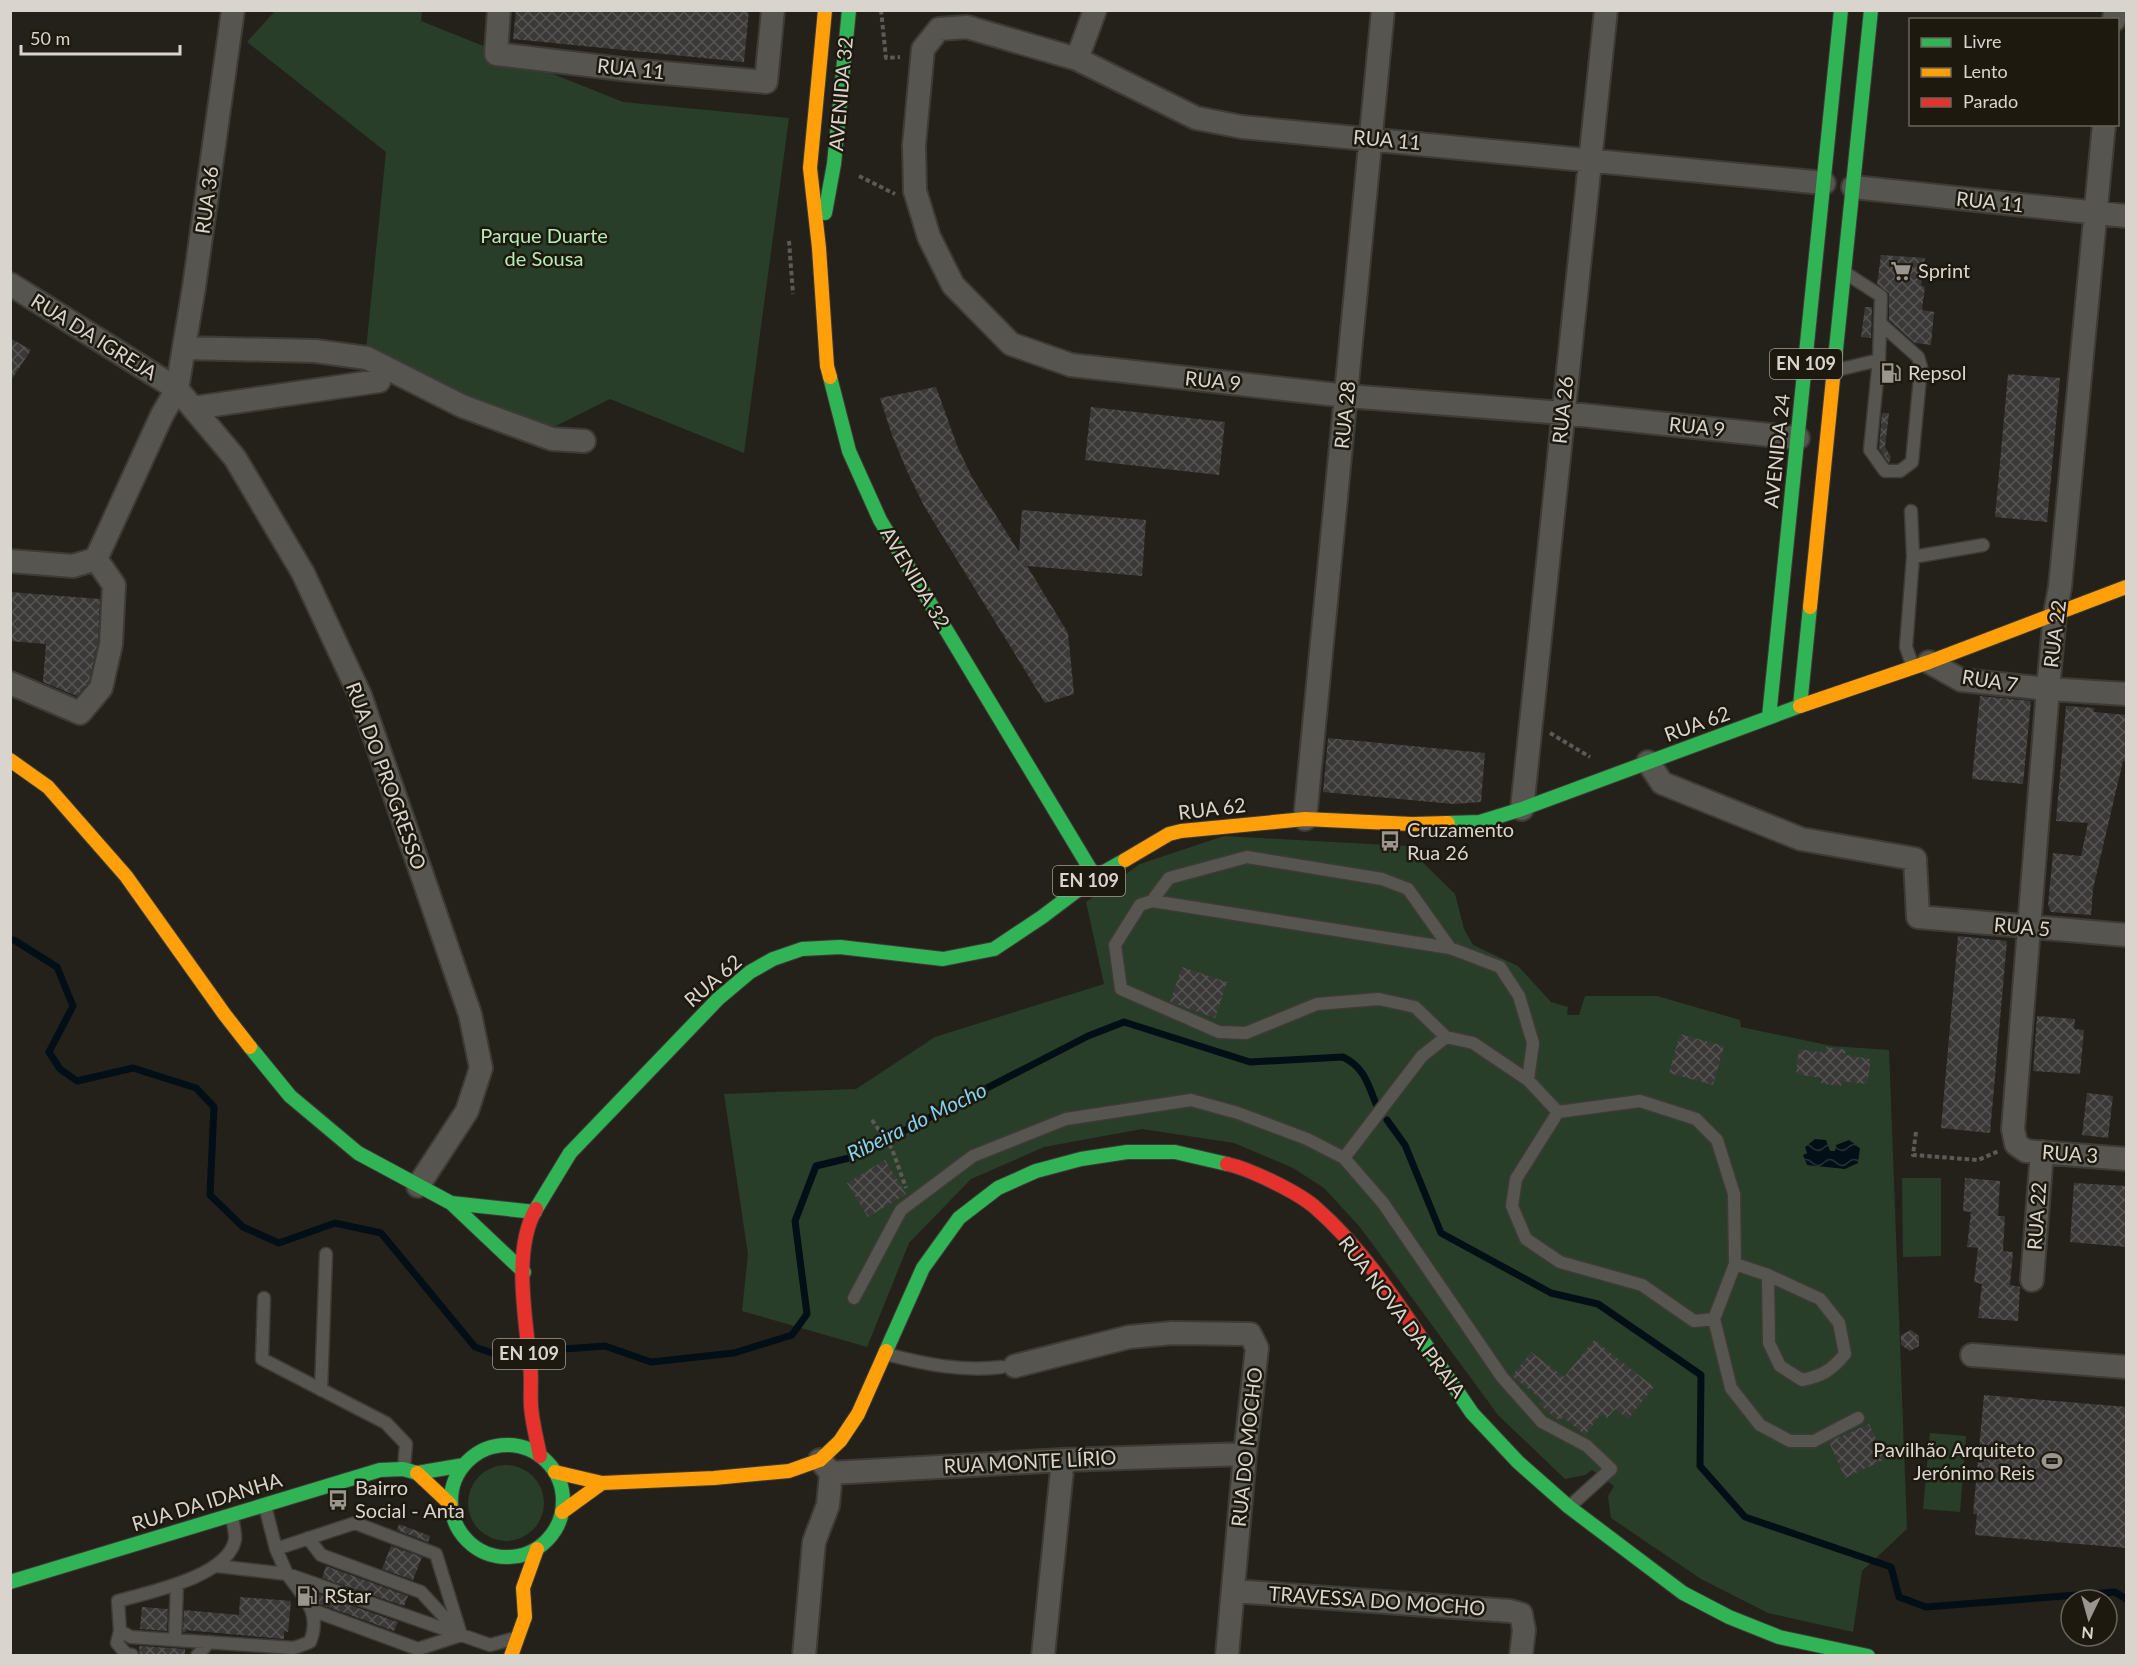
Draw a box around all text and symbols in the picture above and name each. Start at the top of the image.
scale bar [21,18,180,56]
legend [1909,18,2119,126]
text: 50 m [30,27,70,49]
text: Livre [1963,30,2002,52]
street label: AVENIDA 32 [823,36,857,152]
street label: RUA 11 [596,53,666,83]
text: Lento [1963,60,2008,82]
text: Parado [1963,90,2018,112]
street label: RUA 11 [1352,124,1422,154]
street label: RUA 36 [189,165,223,235]
street label: RUA 11 [1955,186,2025,216]
park label: Parque Duarte de Sousa [480,223,608,270]
place label: Sprint [1918,258,1970,282]
supermarket icon: Sprint [1889,259,1913,283]
street label: RUA DA IGREJA [27,288,162,385]
road number: EN 109 [1770,349,1842,379]
place label: Repsol [1908,360,1966,384]
fuel station icon: Repsol [1879,361,1903,385]
street label: RUA 9 [1184,365,1242,395]
street label: RUA 26 [1547,375,1577,445]
street label: RUA 28 [1329,380,1359,450]
street label: AVENIDA 24 [1758,392,1794,509]
street label: RUA 9 [1668,411,1726,441]
street label: AVENIDA 32 [876,522,956,633]
street label: RUA 22 [2038,599,2070,669]
street label: RUA 7 [1960,664,2020,696]
street label: RUA DO PROGRESSO [342,679,432,873]
street label: RUA 62 [1661,700,1733,746]
street label: RUA 62 [1177,792,1247,824]
place label: Cruzamento Rua 26 [1407,817,1514,864]
bus stop icon: Cruzamento Rua 26 [1378,829,1402,853]
road number: EN 109 [1053,866,1125,896]
street label: RUA 5 [1993,912,2051,940]
street label: RUA 62 [679,949,746,1012]
water label: Ribeira do Mocho [842,1076,990,1165]
street label: RUA 3 [2041,1139,2099,1167]
street label: RUA 22 [2022,1181,2050,1251]
street label: RUA NOVA DA PRAIA [1334,1231,1472,1402]
road number: EN 109 [493,1339,565,1369]
street label: RUA DO MOCHO [1226,1366,1266,1528]
place label: Pavilhão Arquiteto Jerónimo Reis [1873,1437,2035,1484]
street label: RUA MONTE LÍRIO [943,1444,1117,1478]
sports icon: Pavilhão Arquiteto Jerónimo Reis [2040,1449,2064,1473]
street label: RUA DA IDANHA [129,1467,285,1535]
place label: Bairro Social - Anta [355,1475,465,1522]
bus stop icon: Bairro Social - Anta [326,1488,350,1512]
street label: TRAVESSA DO MOCHO [1268,1580,1486,1620]
place label: RStar [324,1583,372,1607]
fuel station icon: RStar [295,1584,319,1608]
north arrow [2059,1588,2119,1648]
text: N [2081,1623,2095,1643]

